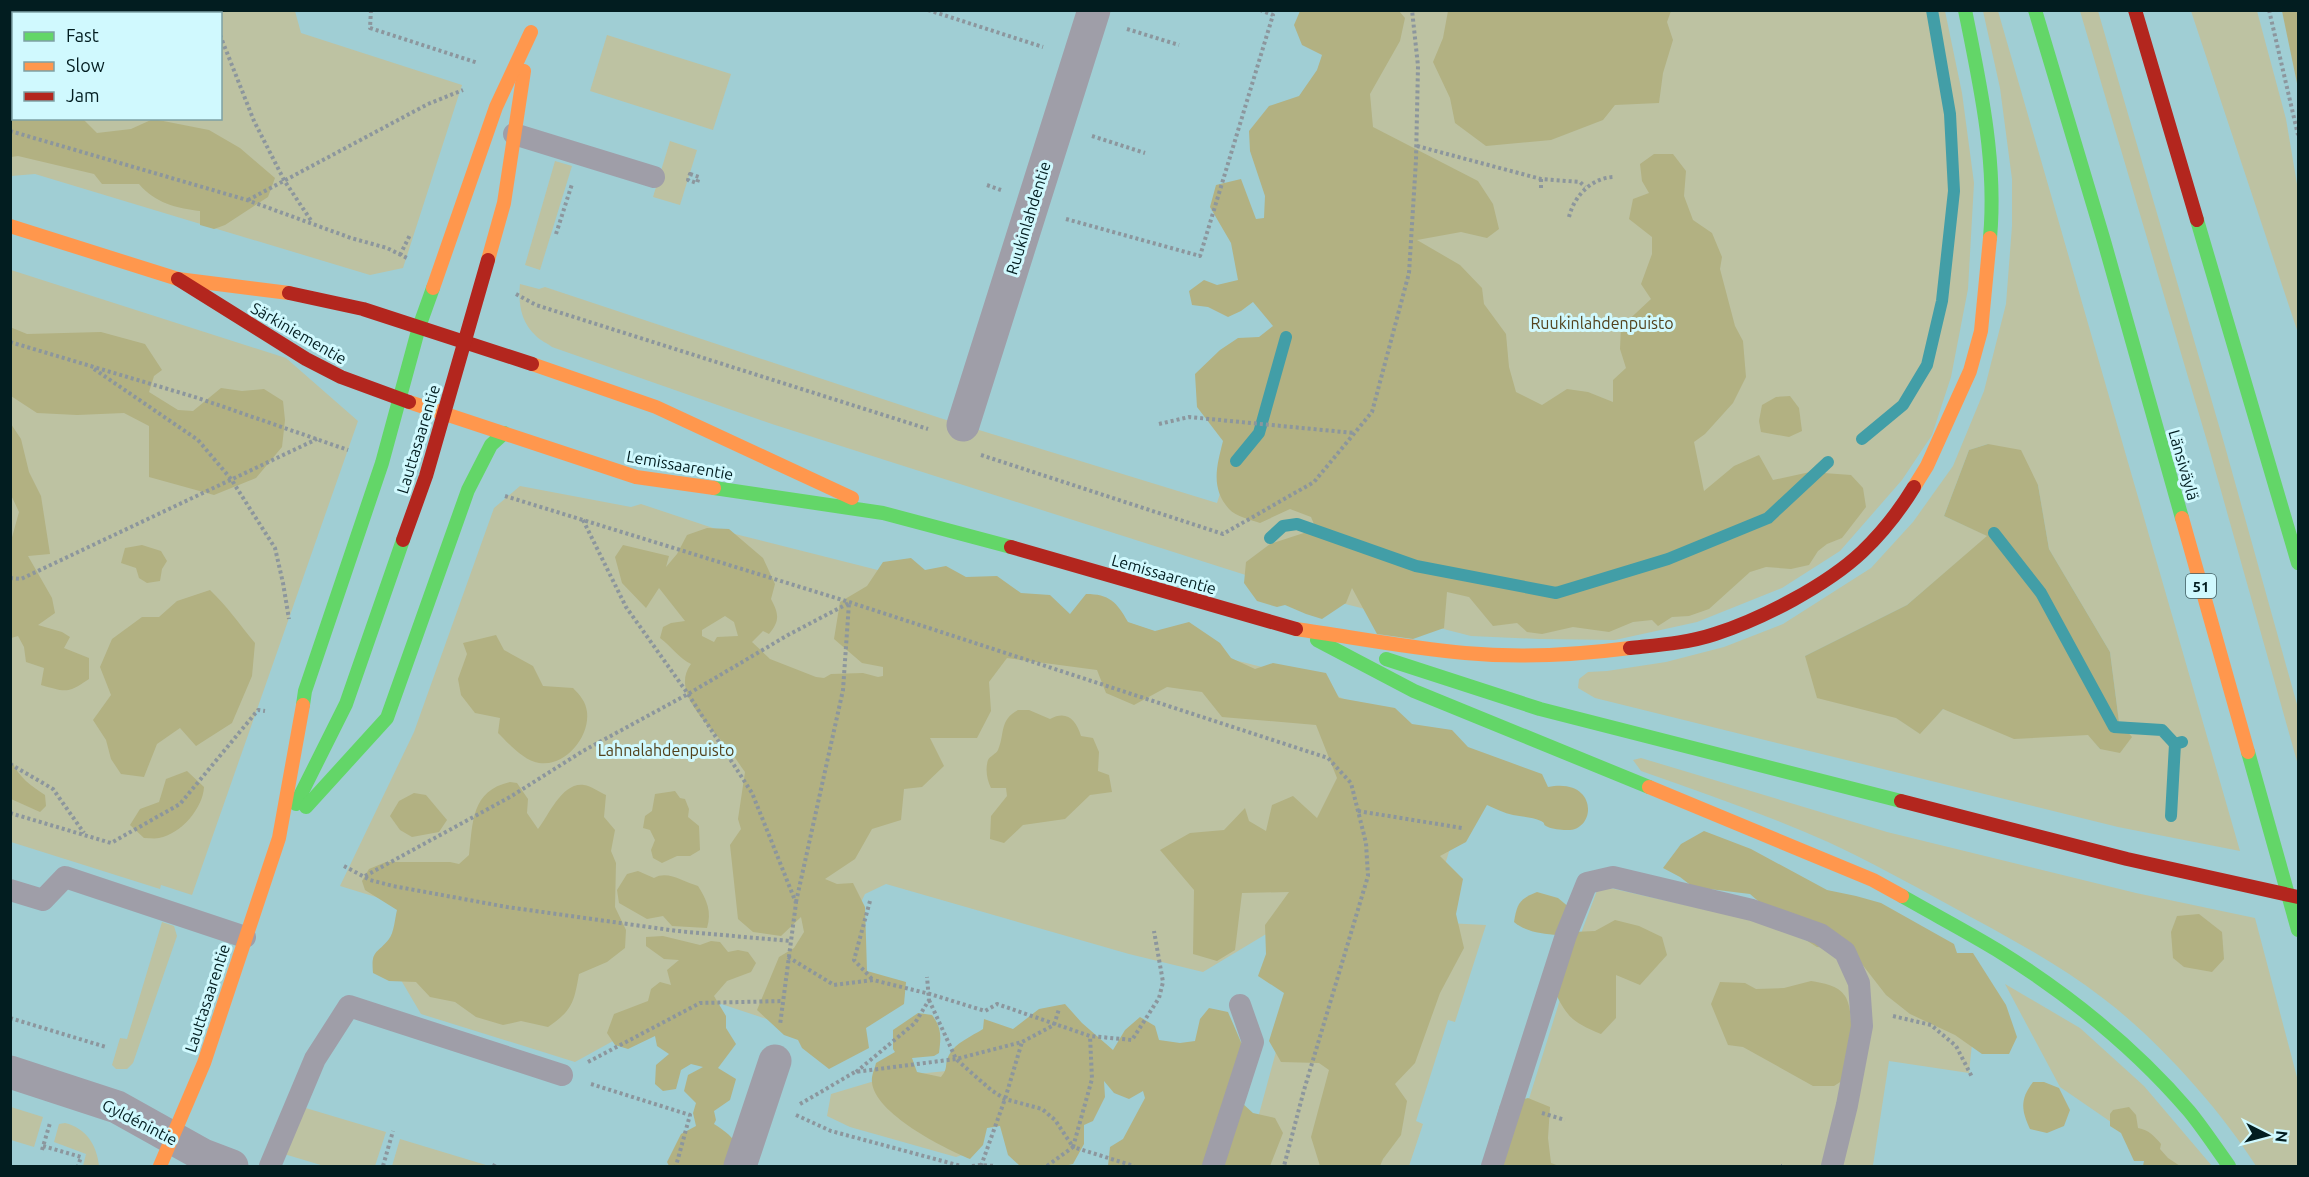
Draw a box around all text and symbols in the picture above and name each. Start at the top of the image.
legend [12,12,222,120]
text: Fast [66,25,99,45]
text: Slow [66,55,105,75]
text: Jam [66,85,100,105]
street label: Ruukinlahdentie [1002,159,1054,277]
street label: Särkiniementie [248,298,350,368]
park label: Ruukinlahdenpuisto [1530,314,1674,332]
street label: Lauttasaarentie [393,382,443,496]
street label: Länsiväylä [2165,428,2203,502]
street label: Lemissaarentie [625,447,735,483]
street label: Lemissaarentie [1110,550,1218,598]
road number: 51 [2186,574,2216,598]
park label: Lahnalahdenpuisto [598,741,734,759]
street label: Lauttasaarentie [181,942,233,1054]
street label: Gyldénintie [99,1095,181,1149]
north arrow [2237,1105,2297,1165]
text: N [2272,1130,2291,1143]

